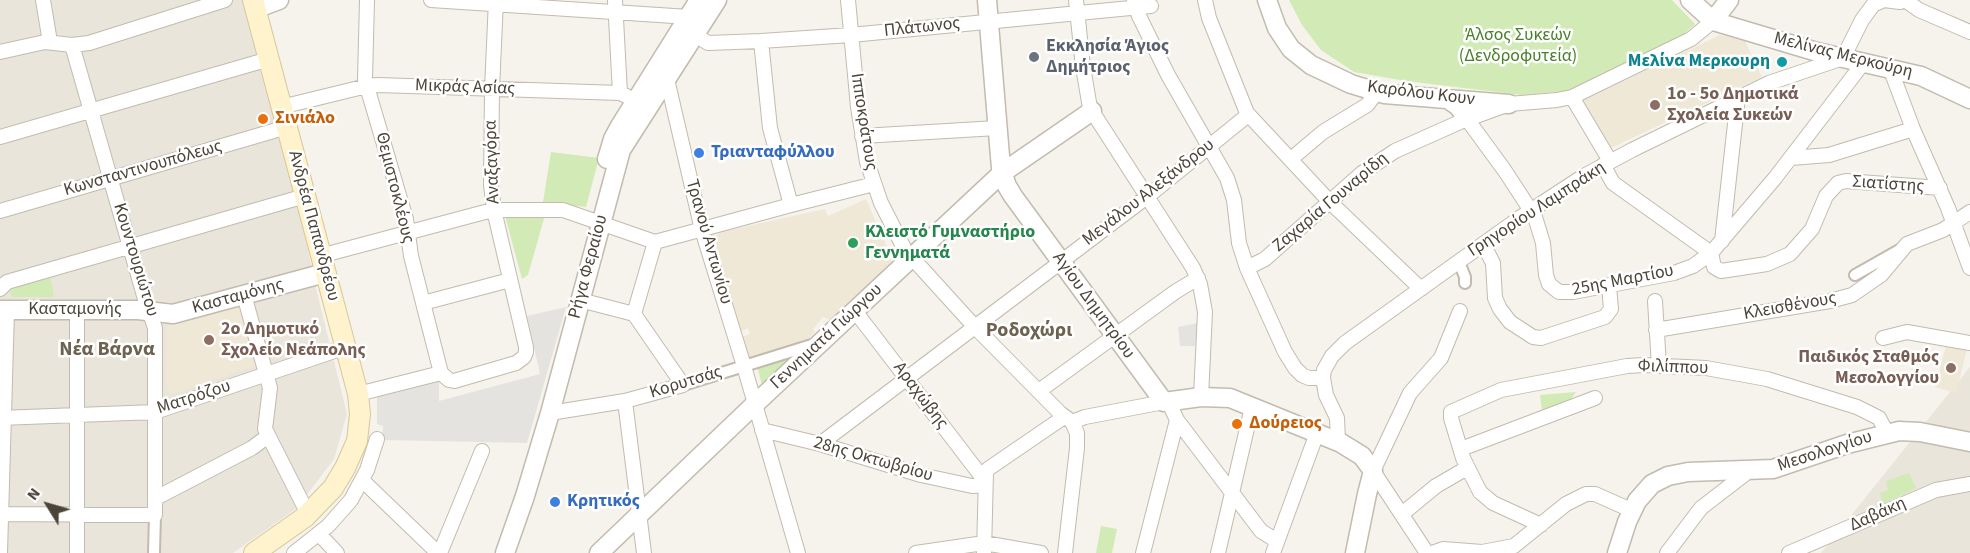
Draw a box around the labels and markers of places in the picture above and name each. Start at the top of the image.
place label: Εκκλησία Άγιος Δημήτριος [1046,36,1169,78]
marker: Εκκλησία Άγιος Δημήτριος [1027,50,1041,64]
place label: Μελίνα Μερκουρη [1628,51,1770,73]
marker: Μελίνα Μερκουρη [1775,55,1789,69]
place label: 1ο - 5ο Δημοτικά Σχολεία Συκεών [1667,84,1799,127]
marker: 1ο - 5ο Δημοτικά Σχολεία Συκεών [1648,98,1662,112]
place label: Σινιάλο [275,108,335,130]
marker: Σινιάλο [256,112,270,126]
place label: Τριανταφύλλου [711,142,834,164]
marker: Τριανταφύλλου [692,146,706,160]
place label: Κλειστό Γυμναστήριο Γεννηματά [865,222,1035,264]
marker: Κλειστό Γυμναστήριο Γεννηματά [846,236,860,250]
place label: 2ο Δημοτικό Σχολείο Νεάπολης [221,319,365,362]
marker: 2ο Δημοτικό Σχολείο Νεάπολης [202,333,216,347]
place label: Παιδικός Σταθμός Μεσολογγίου [1798,347,1939,389]
marker: Παιδικός Σταθμός Μεσολογγίου [1944,361,1958,375]
place label: Δούρειος [1249,413,1322,435]
marker: Δούρειος [1230,417,1244,431]
place label: Κρητικός [567,491,640,513]
marker: Κρητικός [548,495,562,509]

